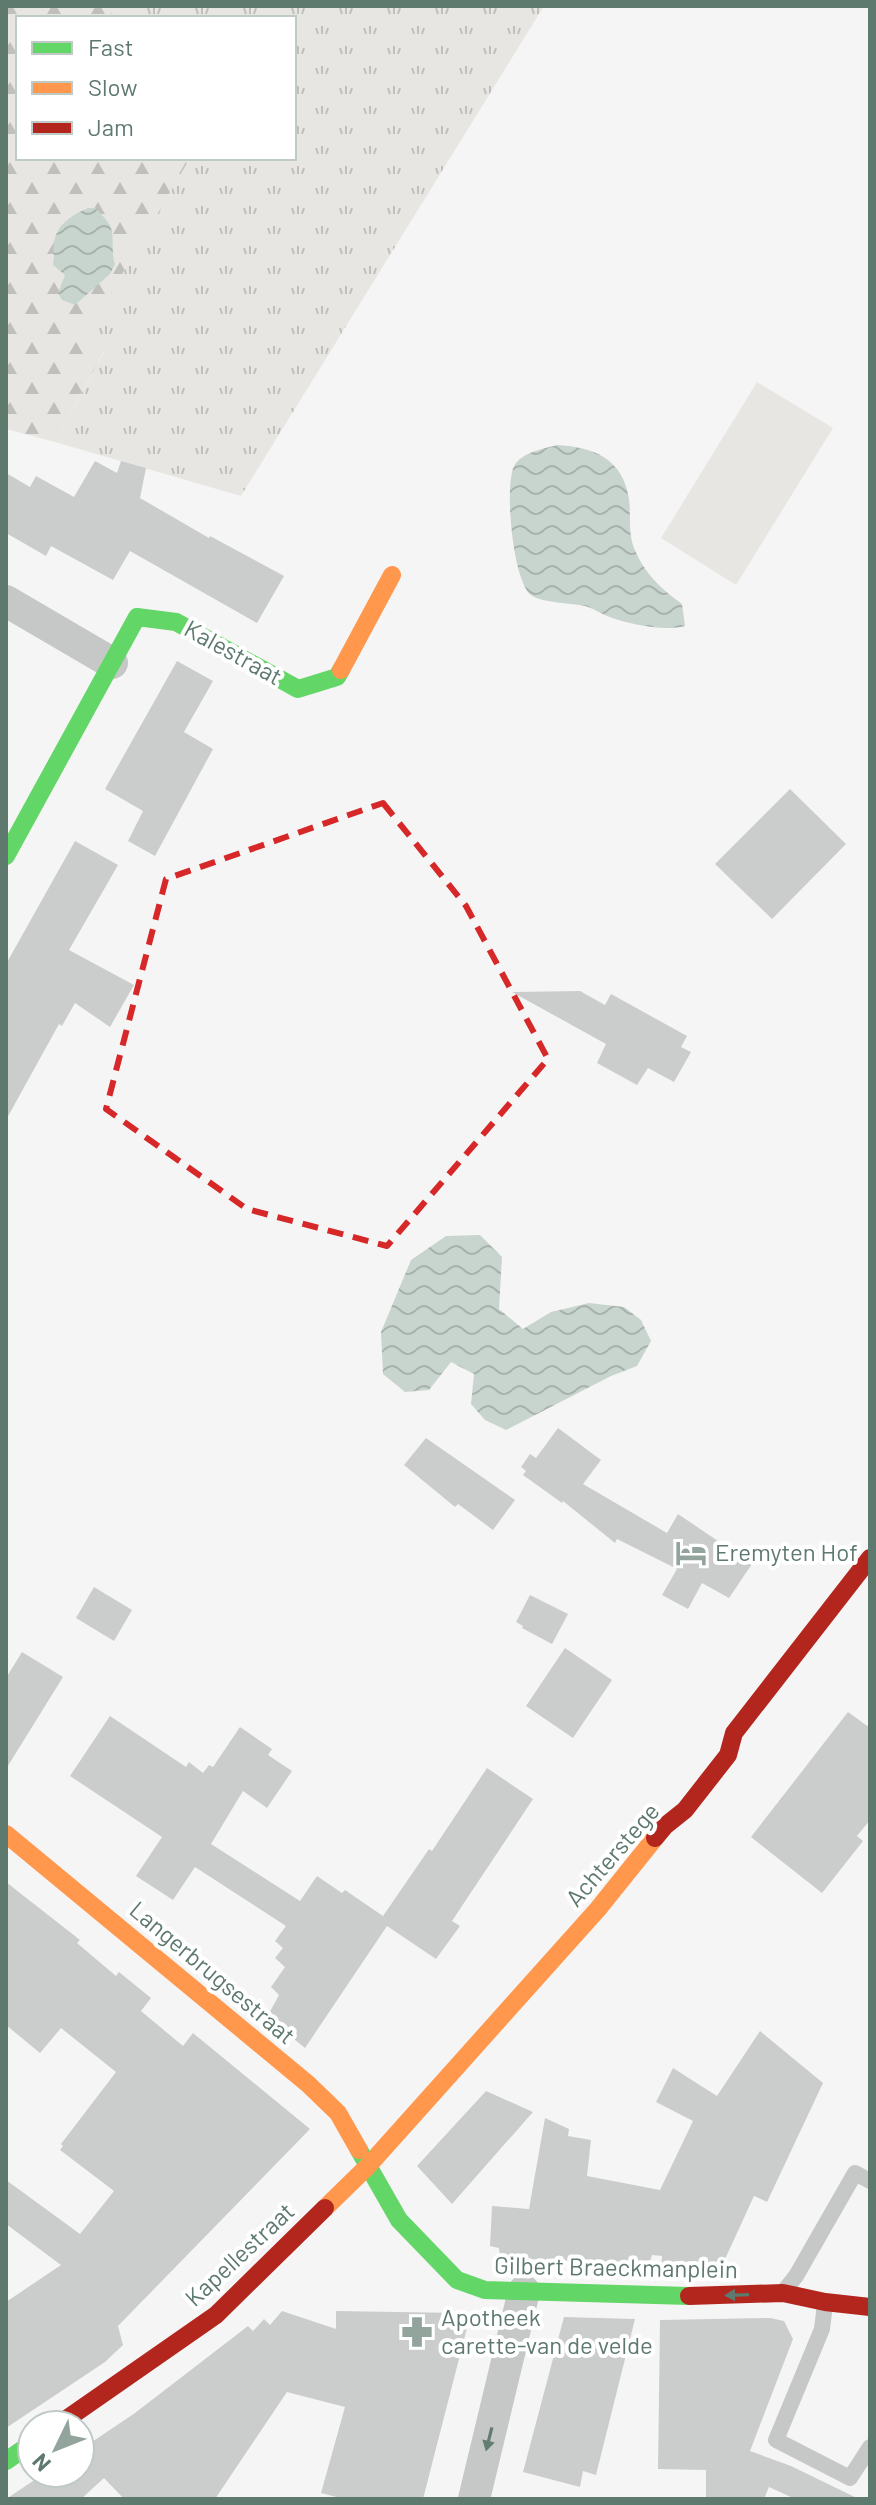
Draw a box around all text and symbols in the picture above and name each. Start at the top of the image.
legend [16,16,296,160]
text: Fast [88,32,133,61]
text: Slow [88,72,137,101]
text: Jam [88,112,134,141]
street label: Kalestraat [180,613,288,690]
hotel icon: Eremyten Hof [674,1536,708,1570]
place label: Eremyten Hof [715,1537,858,1566]
street label: Achterstege [559,1796,665,1912]
street label: Langerbrugsestraat [124,1894,301,2049]
street label: Kapellestraat [178,2196,300,2312]
street label: Gilbert Braeckmanplein [494,2250,738,2283]
one-way arrow [724,2288,749,2301]
place label: Apotheek carette-van de velde [441,2302,653,2359]
pharmacy icon: Apotheek carette-van de velde [400,2315,434,2349]
north arrow [16,2409,96,2489]
one-way arrow [482,2427,494,2452]
text: N [26,2449,55,2478]

